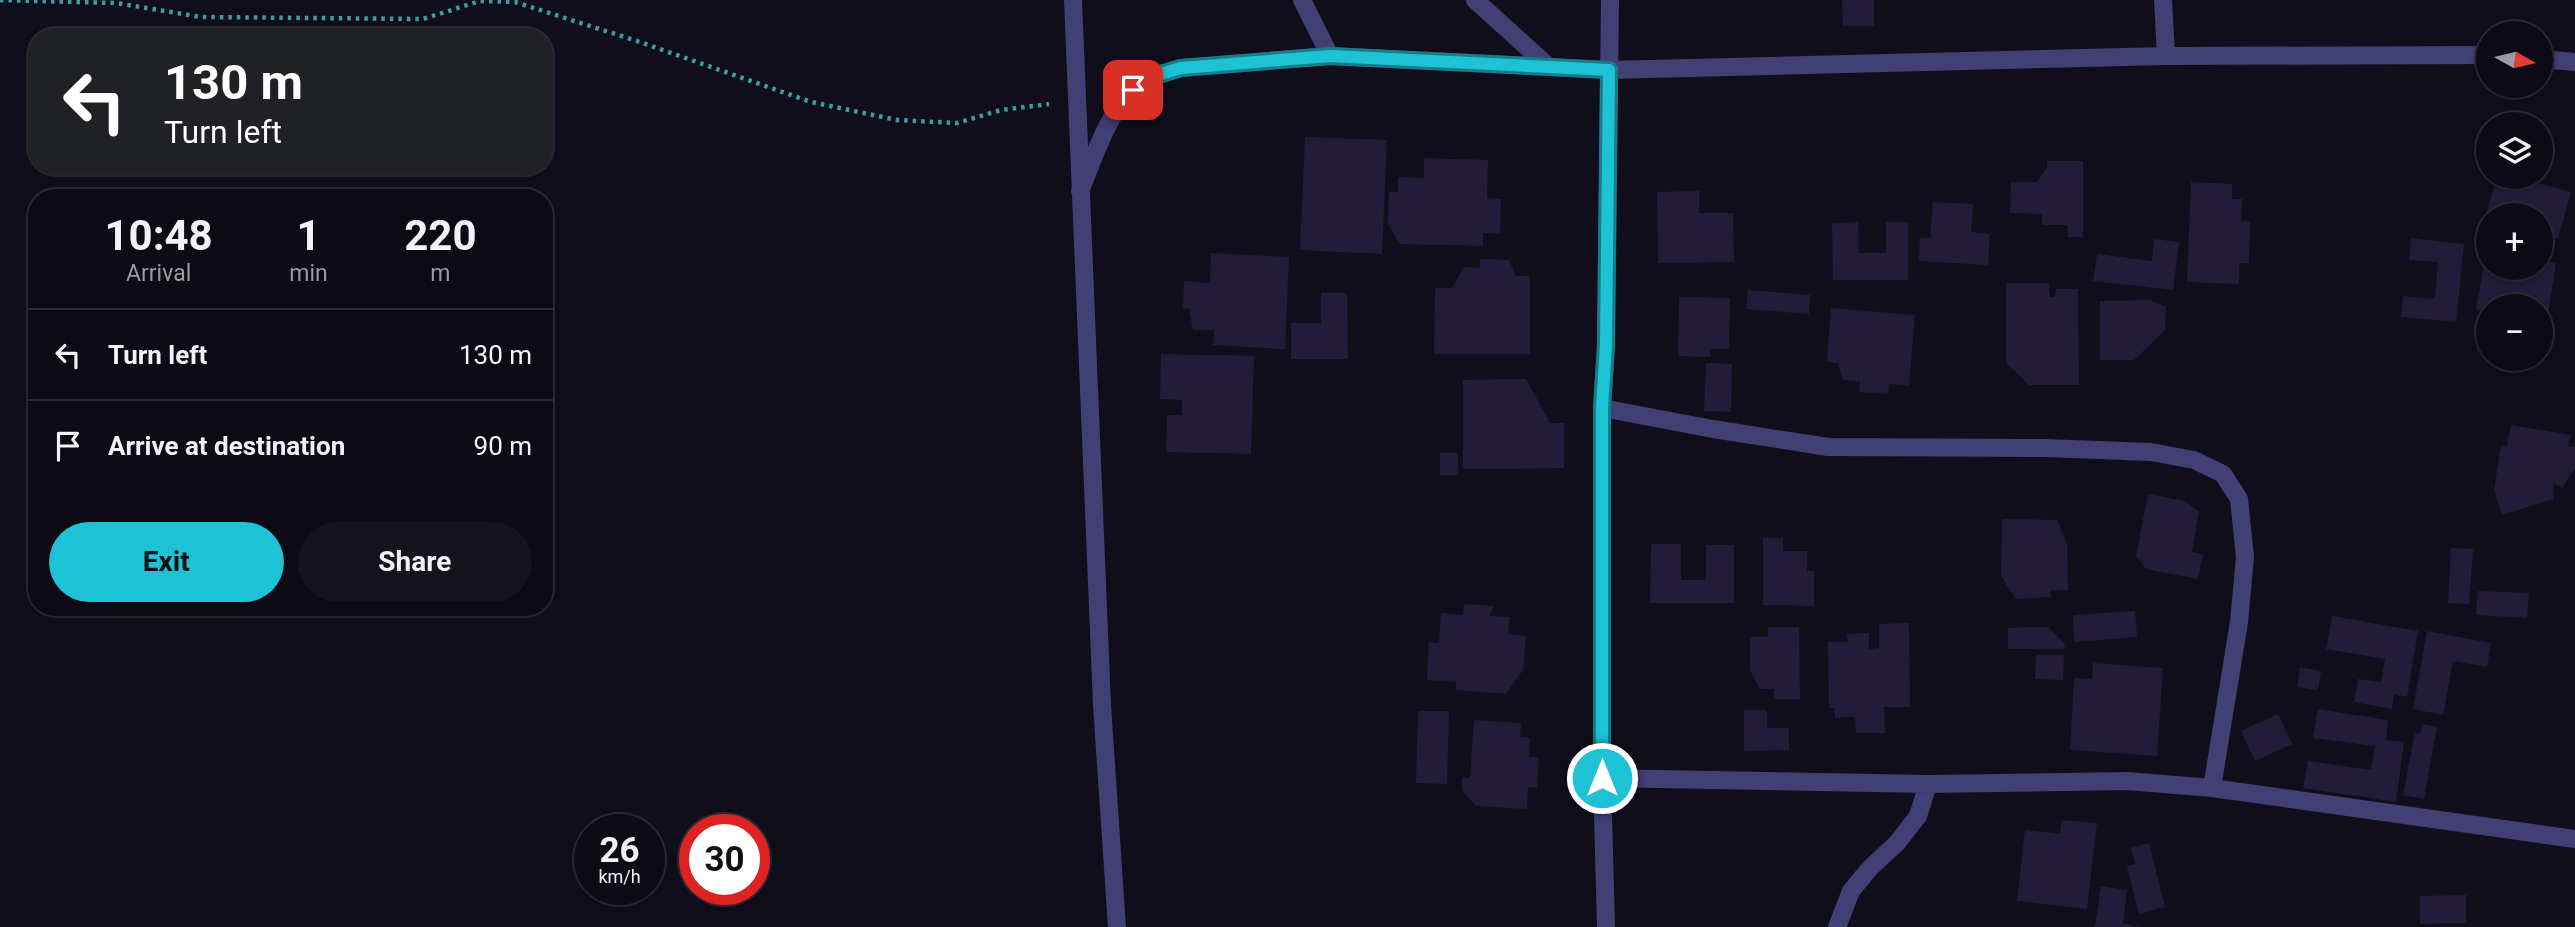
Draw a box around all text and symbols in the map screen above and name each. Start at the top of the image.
north arrow [2476,21,2553,98]
map controls [2476,21,2553,371]
text: 130 m [164,54,303,111]
icon: left [49,56,140,147]
pin [1103,60,1163,120]
icon: arrive [1114,71,1152,109]
button: layers [2476,112,2553,189]
text: Turn left [164,113,282,151]
button: + [2476,203,2553,280]
text: 10:48 [105,211,213,260]
text: 1 [296,211,321,260]
text: 220 [404,211,477,260]
text: Arrival [126,260,191,287]
text: min [289,260,328,287]
text: m [430,260,450,287]
button: − [2476,294,2553,371]
icon: left [49,336,87,374]
text: Turn left [108,340,207,370]
text: 130 m [459,340,532,370]
icon: arrive [49,427,87,465]
text: Arrive at destination [108,431,345,461]
text: 90 m [474,431,532,461]
button: Exit [49,522,284,602]
button: Share [298,522,532,602]
position arrow [1565,741,1639,815]
speed limit sign: 30 [679,814,770,905]
text: 26 [599,830,640,871]
text: km/h [598,866,641,887]

